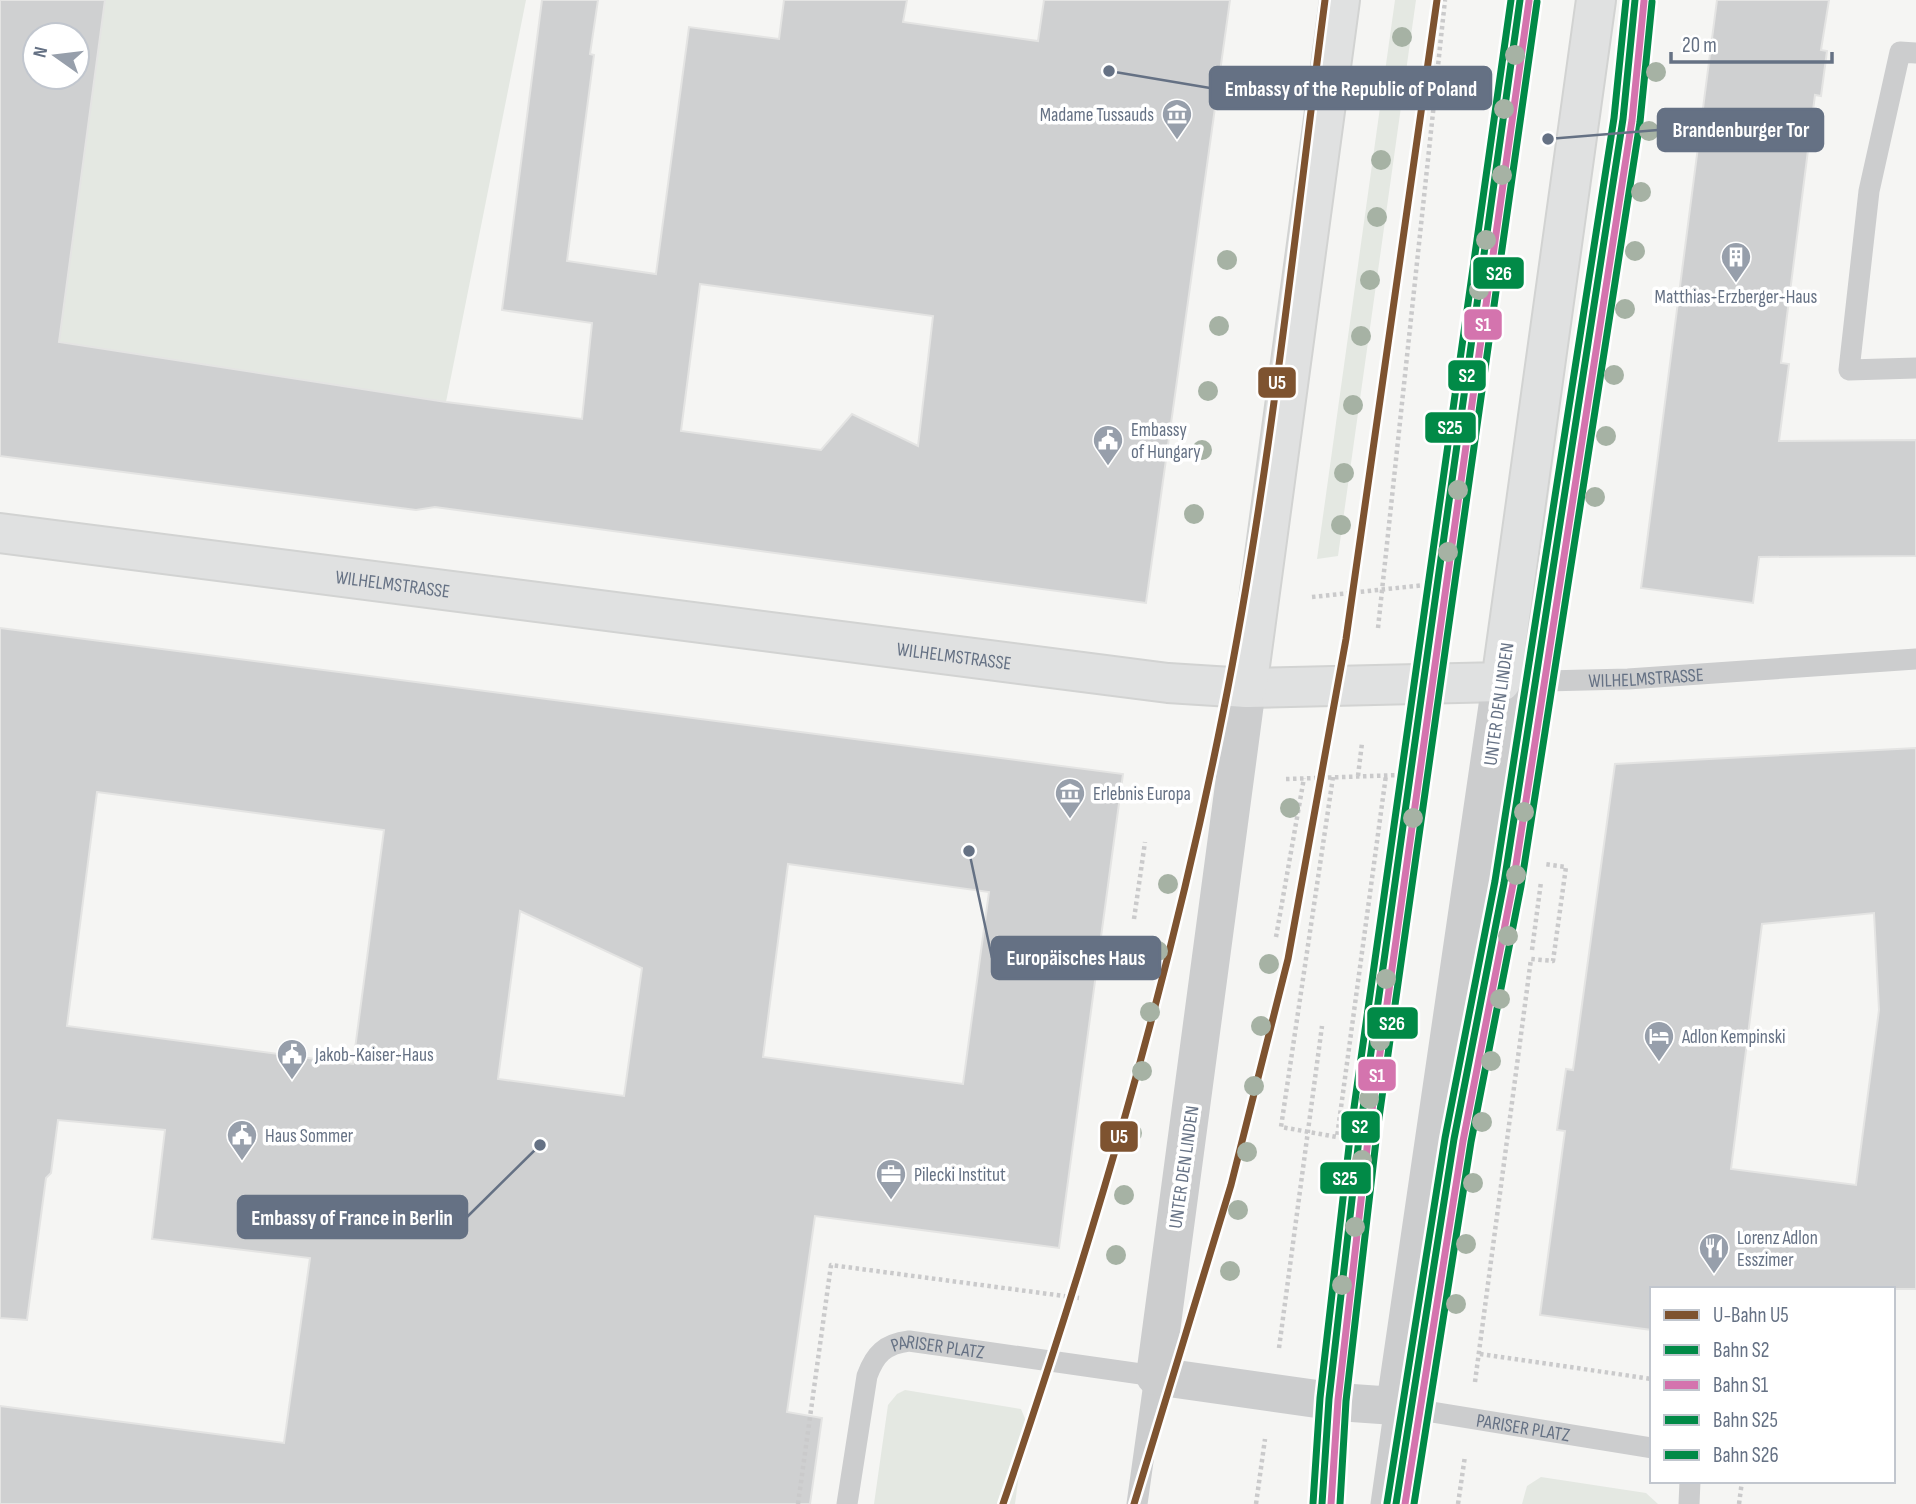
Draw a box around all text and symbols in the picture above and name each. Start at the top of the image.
north arrow [21,21,91,91]
scale bar [1671,21,1832,65]
text: 20 m [1682,33,1717,58]
text: N [29,45,53,60]
callout: Embassy of the Republic of Poland [1210,67,1491,109]
text: Embassy of the Republic of Poland [1225,77,1477,102]
museum icon: Madame Tussauds [1160,97,1194,141]
place label: Madame Tussauds [1040,104,1154,127]
callout: Brandenburger Tor [1658,109,1823,151]
text: Brandenburger Tor [1673,118,1810,143]
building icon: Matthias-Erzberger-Haus [1719,240,1753,284]
line badge: S26 [1472,256,1525,290]
text: S26 [1486,263,1512,286]
place label: Matthias-Erzberger-Haus [1655,286,1818,309]
line badge: S1 [1463,308,1503,341]
text: S1 [1475,314,1492,337]
line badge: S2 [1447,359,1487,392]
text: S2 [1459,365,1475,388]
line badge: U5 [1257,366,1297,399]
text: U5 [1268,372,1286,395]
line badge: S25 [1424,411,1477,444]
text: S25 [1437,417,1463,440]
place label: Embassy of Hungary [1131,419,1201,464]
public building icon: Embassy of Hungary [1091,423,1125,467]
street label: WILHELMSTRASSE [334,566,451,604]
street label: WILHELMSTRASSE [895,638,1013,676]
street label: UNTER DEN LINDEN [1479,641,1519,767]
street label: WILHELMSTRASSE [1588,664,1704,693]
museum icon: Erlebnis Europa [1053,776,1087,820]
place label: Erlebnis Europa [1093,783,1191,806]
callout: Europäisches Haus [992,937,1160,979]
text: Europäisches Haus [1006,946,1146,971]
line badge: S26 [1366,1006,1419,1040]
text: S26 [1379,1013,1405,1036]
hotel icon: Adlon Kempinski [1642,1019,1676,1063]
place label: Adlon Kempinski [1681,1026,1786,1049]
public building icon: Jakob-Kaiser-Haus [275,1037,309,1081]
place label: Jakob-Kaiser-Haus [314,1044,434,1067]
line badge: S1 [1357,1058,1397,1092]
text: S1 [1369,1065,1386,1088]
street label: UNTER DEN LINDEN [1164,1104,1204,1230]
line badge: S2 [1340,1110,1381,1144]
text: S2 [1352,1116,1368,1139]
public building icon: Haus Sommer [225,1118,259,1162]
line badge: U5 [1099,1120,1139,1153]
place label: Haus Sommer [265,1125,354,1148]
text: U5 [1110,1126,1128,1149]
office icon: Pilecki Institut [874,1157,908,1201]
line badge: S25 [1319,1161,1372,1195]
place label: Pilecki Institut [914,1164,1006,1187]
text: S25 [1332,1168,1358,1191]
callout: Embassy of France in Berlin [238,1196,467,1238]
text: Embassy of France in Berlin [251,1206,453,1231]
place label: Lorenz Adlon Esszimer [1737,1227,1818,1272]
restaurant icon: Lorenz Adlon Esszimer [1697,1231,1731,1275]
legend [1650,1287,1895,1483]
text: U-Bahn U5 [1713,1303,1789,1328]
street label: PARISER PLATZ [888,1331,986,1365]
text: Bahn S2 [1713,1338,1769,1363]
text: Bahn S1 [1713,1373,1769,1398]
text: Bahn S25 [1713,1408,1778,1433]
street label: PARISER PLATZ [1475,1409,1572,1447]
text: Bahn S26 [1713,1443,1779,1468]

